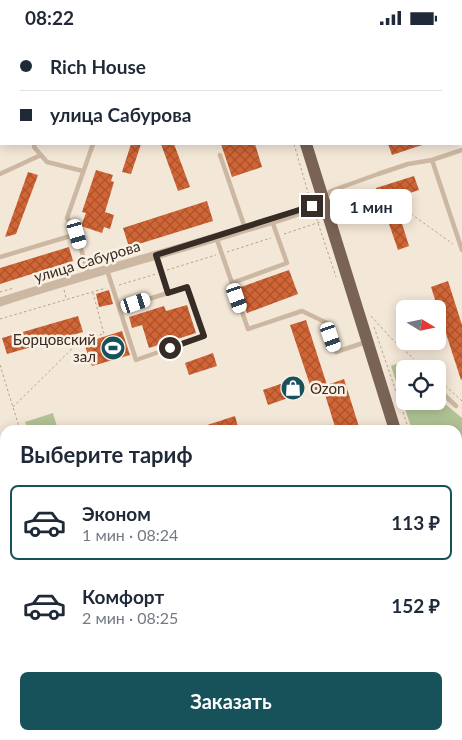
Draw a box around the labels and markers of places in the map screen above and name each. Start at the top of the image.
place label: Борцовский зал [13,330,96,365]
sports icon: Борцовский зал [100,335,126,361]
shop icon: Ozon [280,375,306,401]
place label: Ozon [310,379,345,397]

